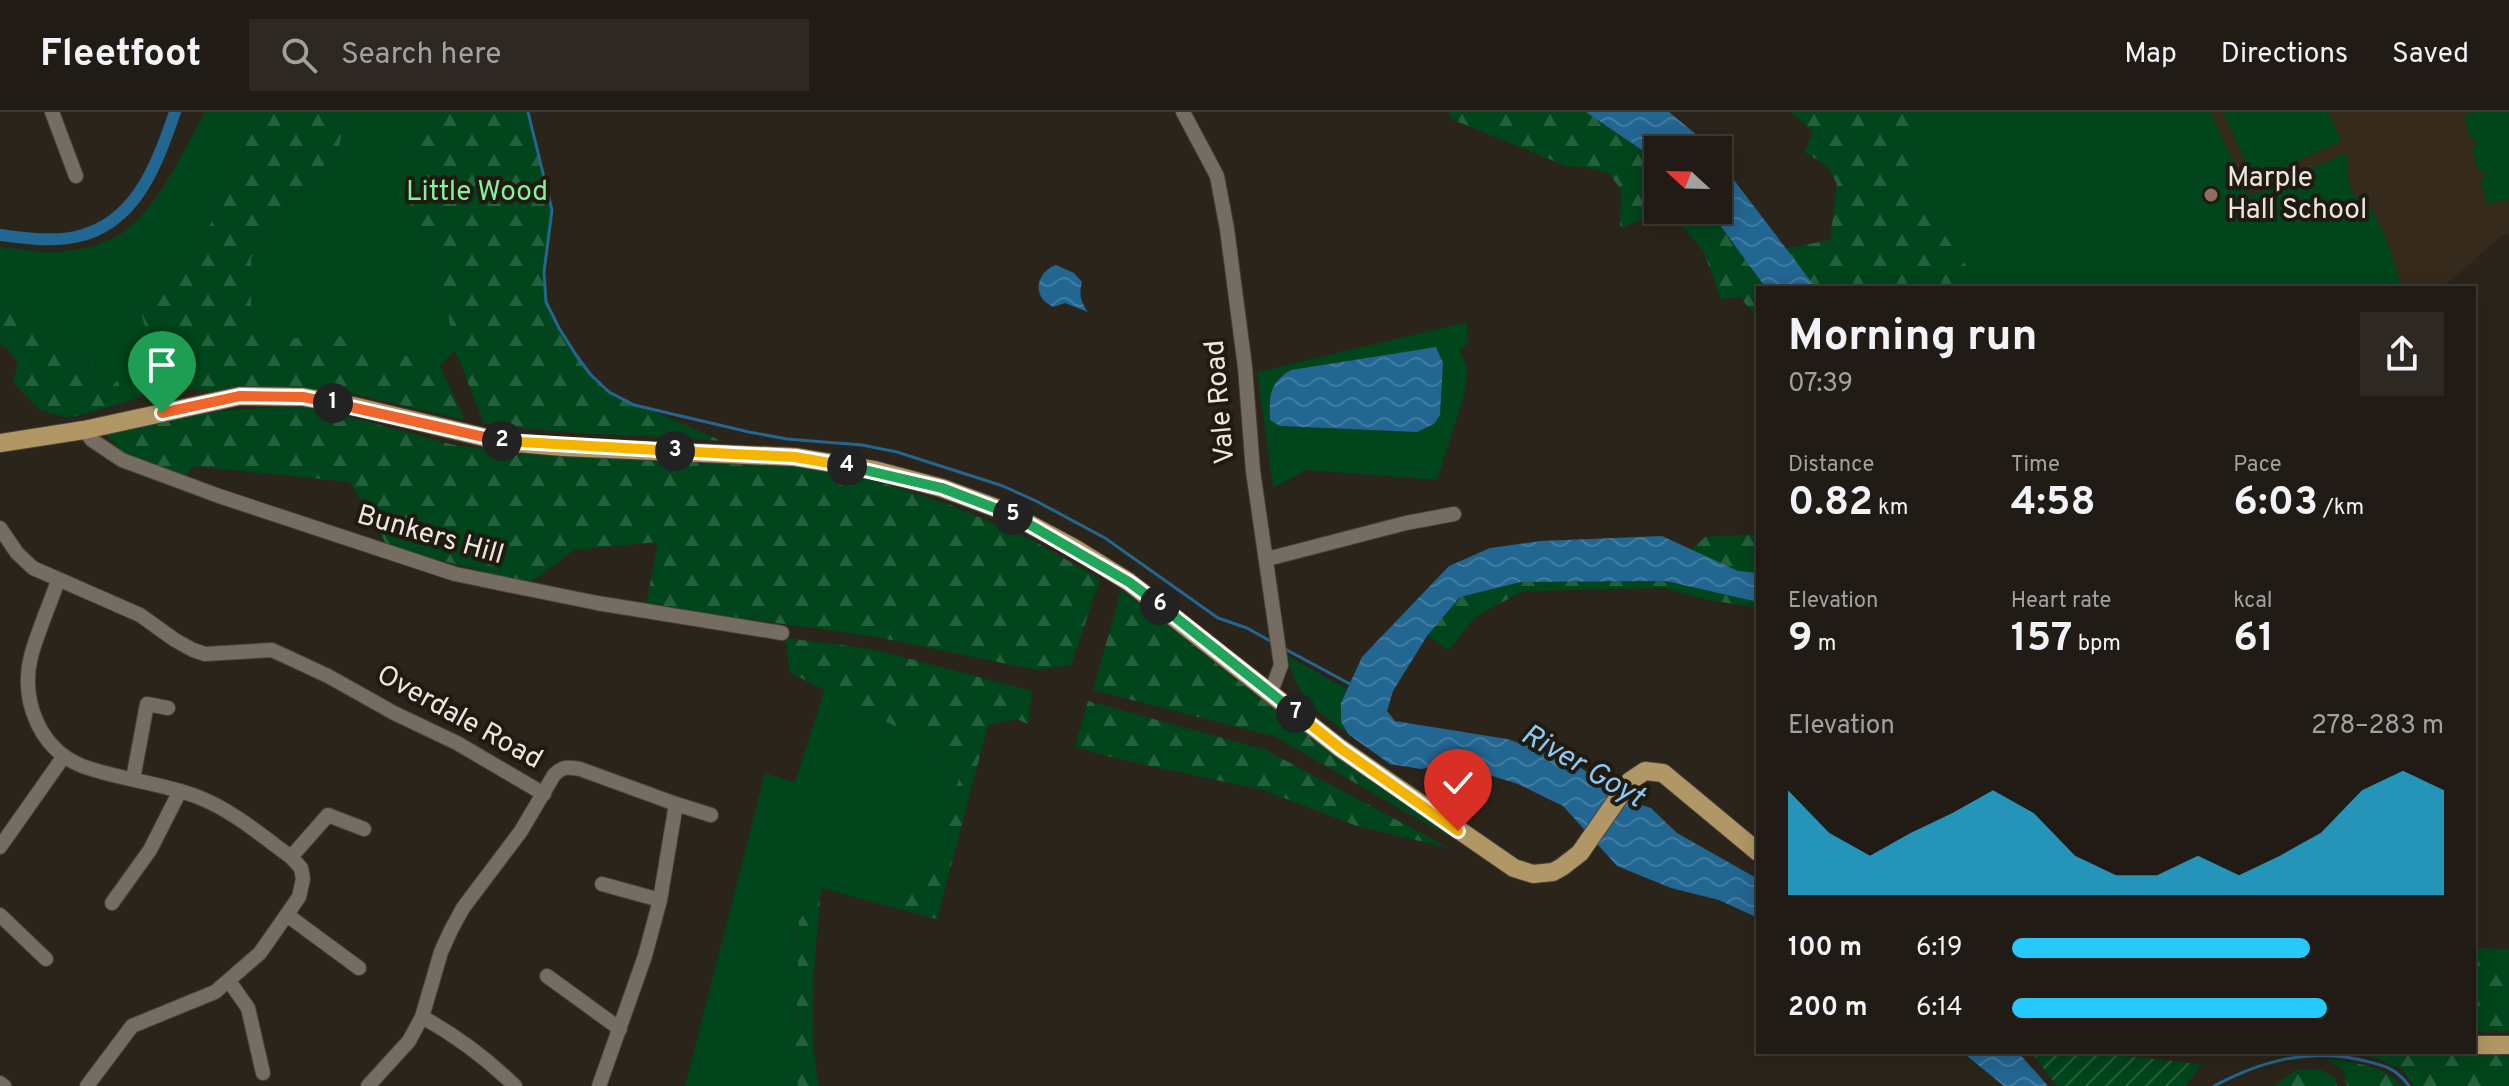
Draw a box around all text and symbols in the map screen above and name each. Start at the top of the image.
search box [249,19,809,91]
text: Fleetfoot [40,31,201,80]
icon: search [277,33,321,77]
text: Search here [341,37,501,74]
text: Map [2124,37,2177,73]
text: Directions [2221,37,2348,73]
text: Saved [2392,37,2469,73]
north arrow [1644,136,1732,224]
map controls [1644,136,1732,224]
place label: Marple Hall School [2227,161,2367,229]
park label: Little Wood [406,175,548,211]
marker: Marple Hall School [2202,186,2220,204]
text: Morning run [1788,310,2038,366]
button: share [2360,312,2444,396]
pin [128,331,196,413]
street label: Vale Road [1198,338,1244,466]
icon: arrive [140,343,184,387]
text: 07:39 [1788,368,1853,401]
pin: 1 [313,383,353,423]
text: 1 [329,389,337,416]
pin: 2 [482,421,522,461]
text: 2 [495,427,509,454]
pin: 3 [655,431,695,471]
text: 3 [668,437,682,464]
pin: 4 [827,446,867,486]
text: 4 [840,452,854,479]
text: Distance [1788,452,1874,479]
text: Time [2011,452,2060,479]
text: Pace [2233,452,2282,479]
text: 0.82 [1788,479,1873,529]
text: 4:58 [2011,479,2096,529]
text: 6:03 [2233,479,2318,529]
pin: 5 [993,495,1033,535]
text: km [1873,495,1908,522]
text: /km [2318,495,2364,522]
street label: Bunkers Hill [352,498,508,574]
text: 5 [1006,501,1020,528]
pin: 6 [1140,585,1180,625]
text: Elevation [1788,588,1878,615]
text: Heart rate [2011,588,2111,615]
text: kcal [2233,588,2272,615]
text: 6 [1153,591,1167,618]
text: 9 [1788,615,1813,665]
text: 157 [2011,615,2073,665]
text: 61 [2233,615,2274,665]
text: m [1813,631,1836,658]
text: bpm [2073,631,2121,658]
street label: Overdale Road [370,658,548,778]
pin: 7 [1276,693,1316,733]
text: 7 [1290,699,1302,726]
text: Elevation [1788,710,1895,743]
text: 278–283 m [2311,710,2444,743]
water label: River Goyt [1514,717,1651,818]
pin [1424,749,1492,831]
icon: check [1436,761,1480,805]
text: 100 m [1788,932,1862,965]
text: 6:19 [1916,932,1963,965]
text: 200 m [1788,992,1867,1025]
text: 6:14 [1916,992,1963,1025]

